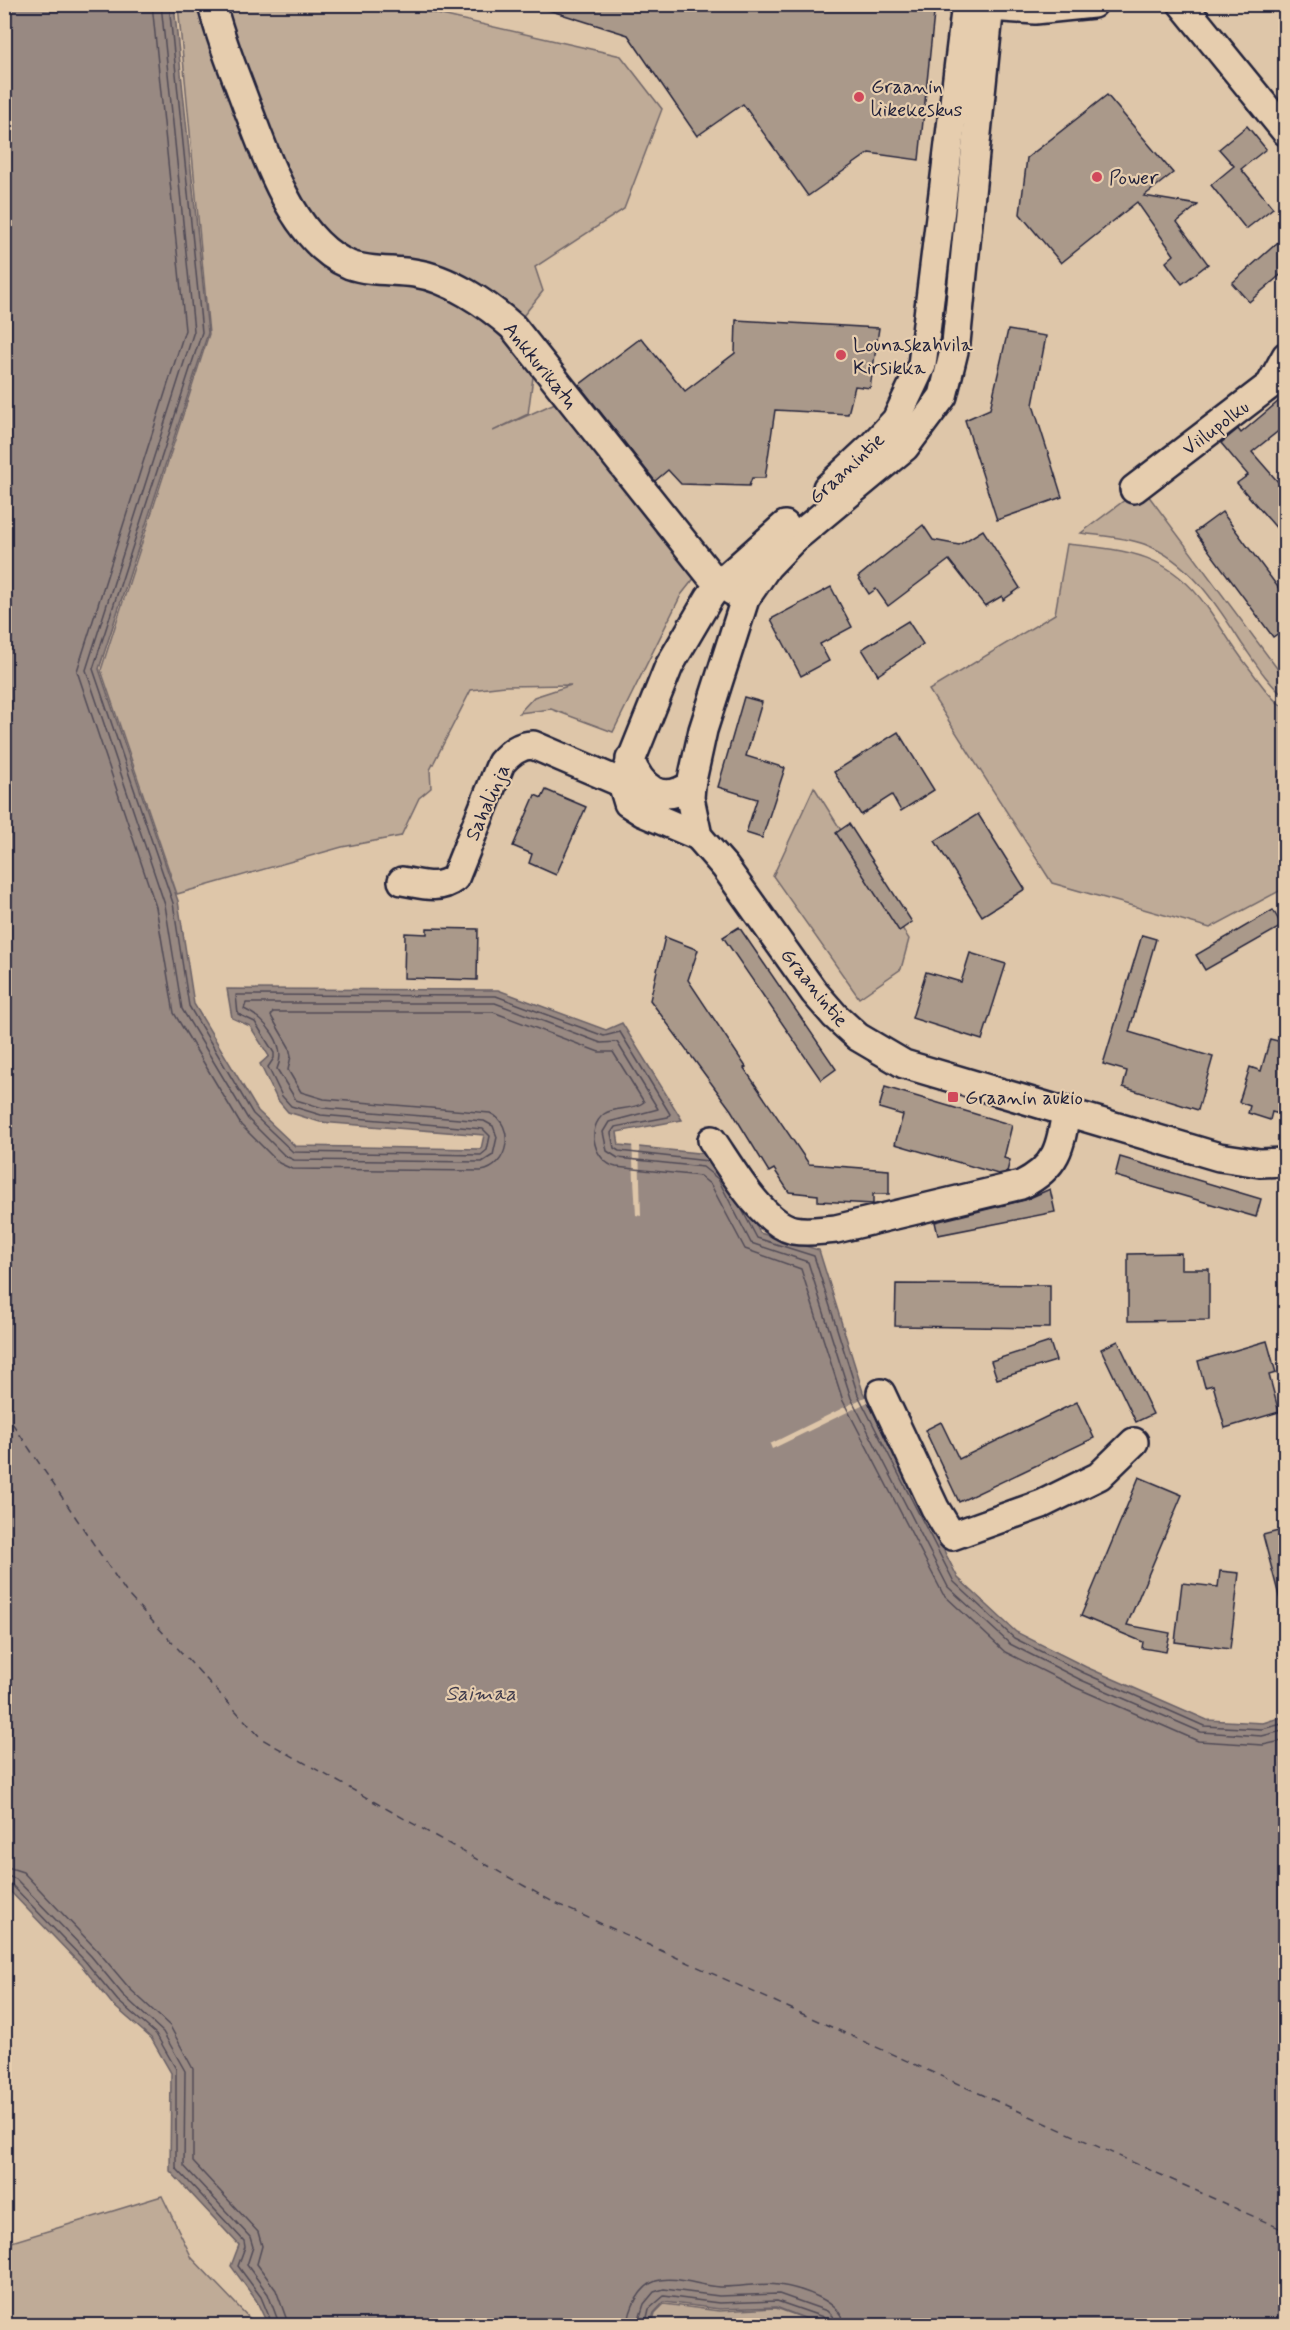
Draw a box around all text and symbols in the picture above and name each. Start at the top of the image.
place label: Graanin liikekeskus [871,74,962,124]
marker: Graanin liikekeskus [852,90,866,104]
place label: Power [1109,165,1159,192]
marker: Power [1090,170,1104,184]
street label: Ankkurikatu [496,317,583,415]
place label: Lounaskahvila Kirsikka [853,332,974,382]
marker: Lounaskahvila Kirsikka [834,348,848,362]
street label: Viilupolku [1177,394,1255,462]
street label: Graanintie [803,427,891,511]
street label: Sahalinja [459,760,517,845]
street label: Graanintie [774,943,854,1033]
place label: Graanin aukio [965,1085,1083,1112]
marker: Graanin aukio [946,1090,960,1104]
water label: Saimaa [446,1680,517,1708]

